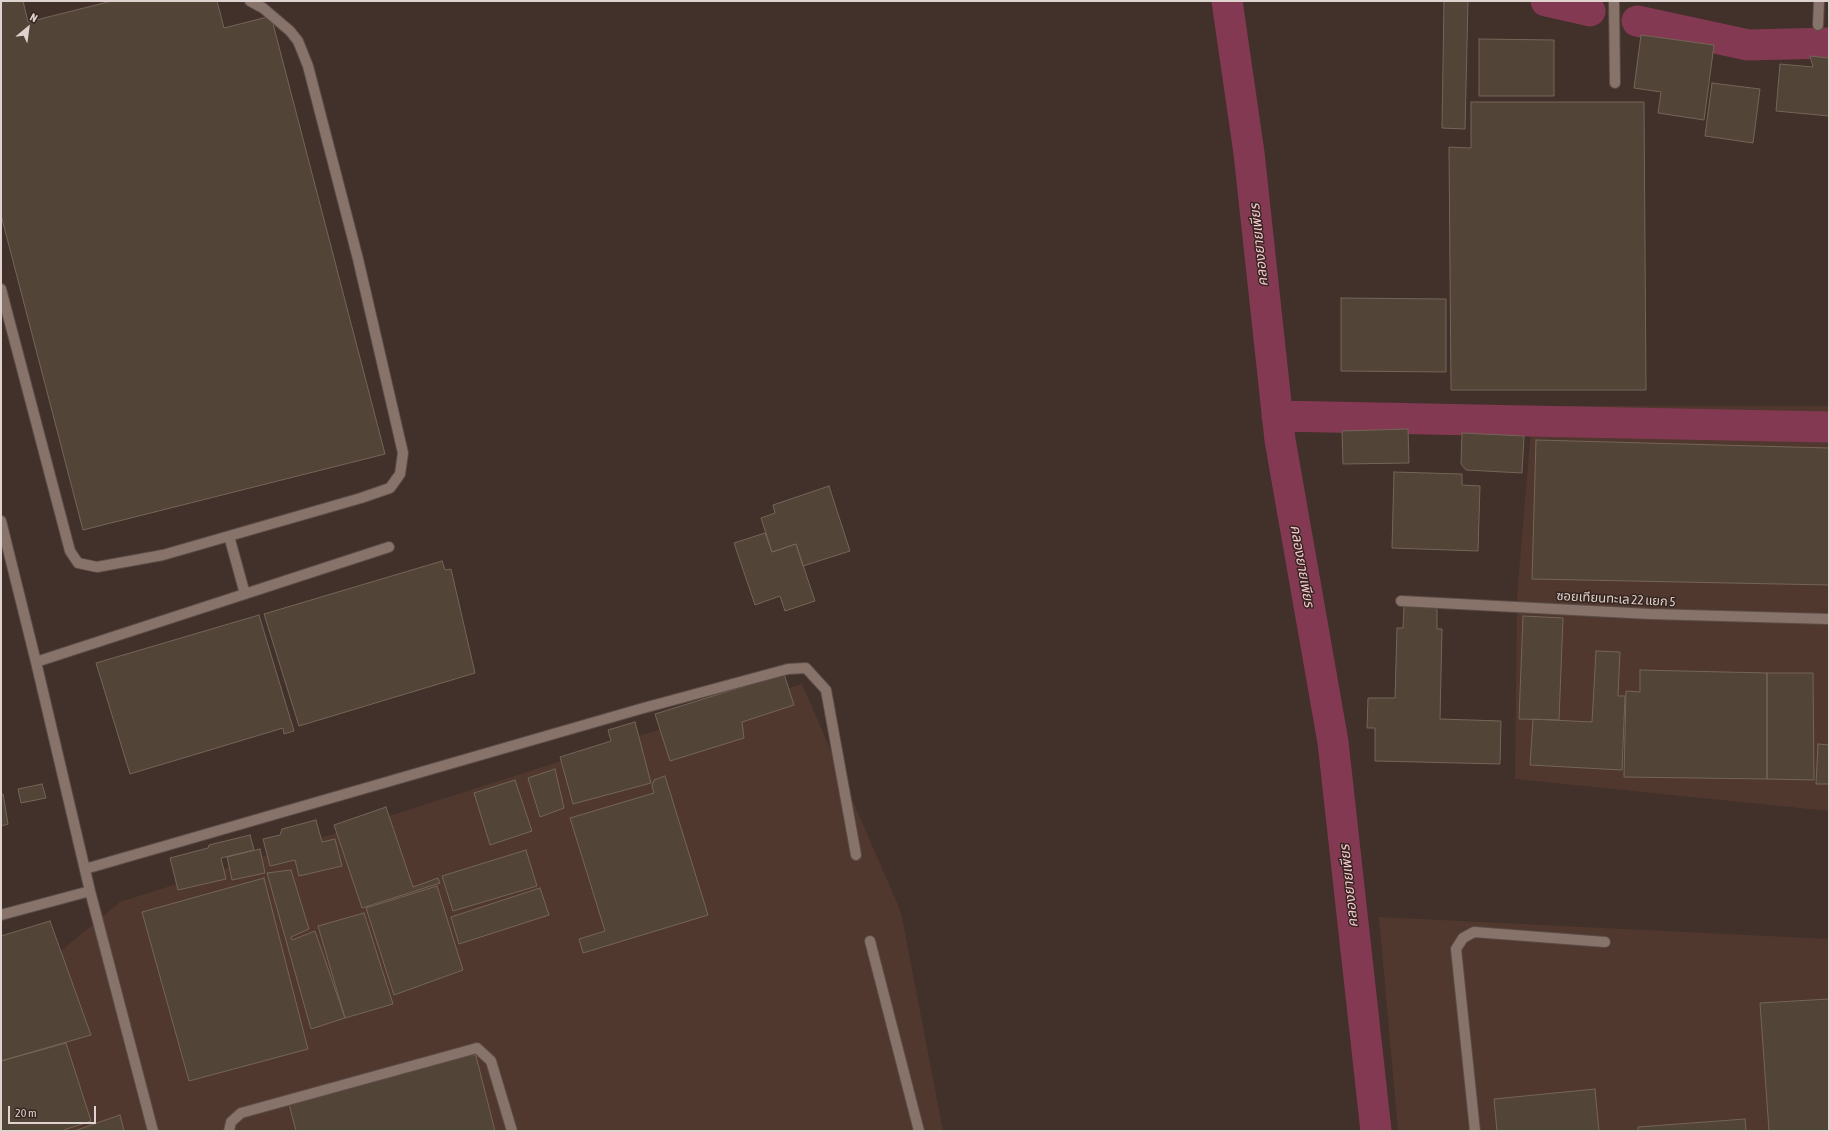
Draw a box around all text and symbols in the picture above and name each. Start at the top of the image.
north arrow [8,8,48,48]
text: N [28,11,40,24]
water label: คลองยายเพียร [1246,203,1272,287]
water label: คลองยายเพียร [1287,524,1317,608]
street label: ซอยเทียนทะเล 22 แยก 5 [1556,588,1676,610]
water label: คลองยายเพียร [1336,844,1362,928]
scale bar [10,1098,98,1124]
text: 20 m [15,1106,37,1120]

